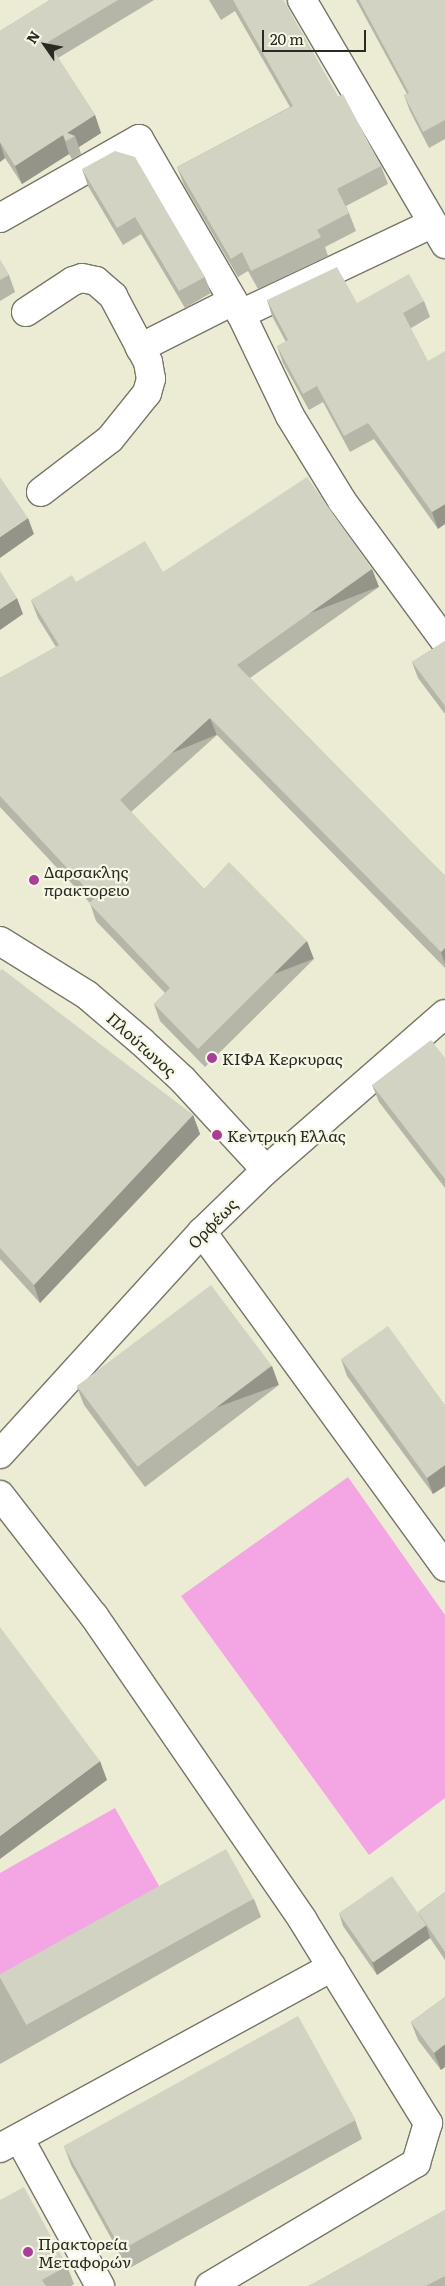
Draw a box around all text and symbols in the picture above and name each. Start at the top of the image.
north arrow [20,20,70,70]
scale bar [265,20,369,52]
text: N [21,26,44,47]
text: 20 m [270,27,304,50]
place label: Δαρσακλης πρακτορειο [44,861,130,899]
marker: Δαρσακλης πρακτορειο [28,874,40,886]
street label: Πλούτωνος [103,1008,181,1080]
place label: ΚΙΦΑ Κερκυρας [222,1048,343,1068]
marker: ΚΙΦΑ Κερκυρας [206,1052,218,1064]
place label: Κεντρικη Ελλας [227,1125,346,1145]
marker: Κεντρικη Ελλας [211,1129,223,1141]
street label: Ορφέως [184,1194,240,1252]
place label: Πρακτορεία Μεταφορών [38,2233,131,2271]
marker: Πρακτορεία Μεταφορών [22,2246,34,2258]

